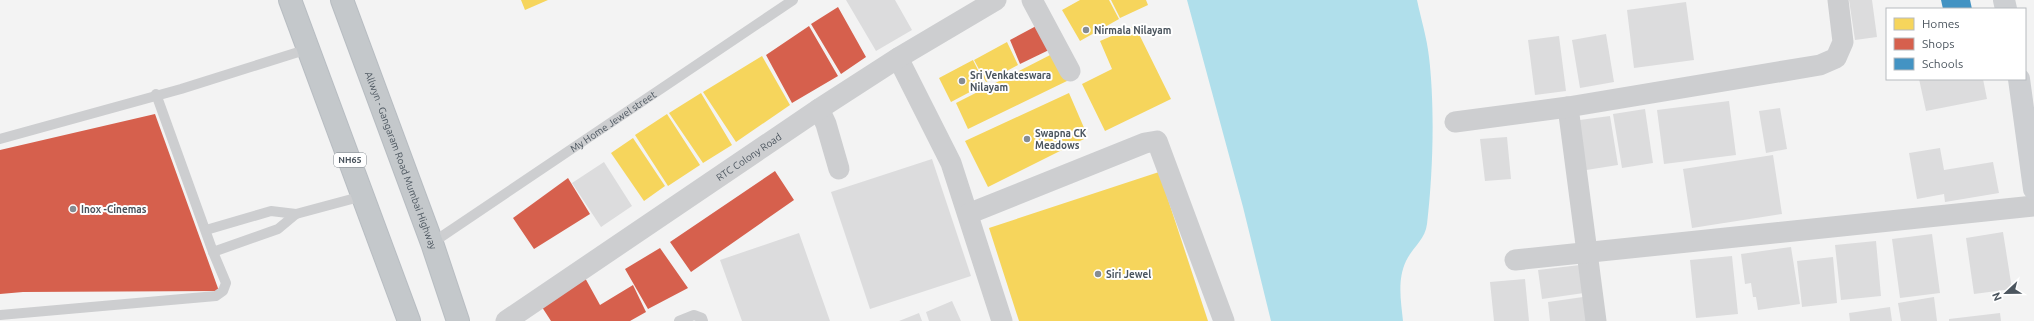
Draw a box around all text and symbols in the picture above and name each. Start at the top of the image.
legend [1886,8,2026,80]
text: Homes [1922,17,1960,30]
marker: Nirmala Nilayam [1081,25,1091,35]
place label: Nirmala Nilayam [1094,25,1171,36]
text: Shops [1922,37,1954,50]
text: Schools [1922,57,1963,70]
street label: Allwyn - Gangaram Road Mumbai Highway [363,70,439,251]
place label: Sri Venkateswara Nilayam [970,70,1051,93]
marker: Sri Venkateswara Nilayam [957,76,967,86]
street label: My Home Jewel street [568,89,658,154]
place label: Swapna CK Meadows [1035,128,1087,151]
street label: RTC Colony Road [714,131,784,183]
marker: Swapna CK Meadows [1022,134,1032,144]
road number: NH65 [334,153,366,167]
marker: Inox -Cinemas [68,204,78,214]
place label: Inox -Cinemas [81,204,147,215]
marker: Siri Jewel [1093,269,1103,279]
place label: Siri Jewel [1106,269,1151,280]
north arrow [1986,273,2026,313]
text: N [1990,291,2004,303]

